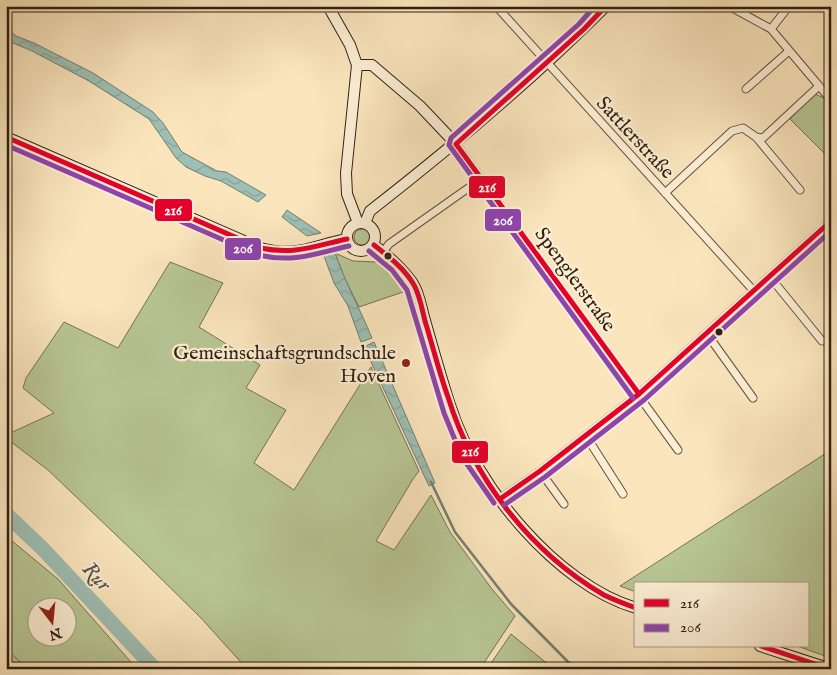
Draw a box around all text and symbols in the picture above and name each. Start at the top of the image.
street label: Sattlerstraße [590,92,679,185]
line badge: 216 [468,175,506,199]
text: 216 [478,179,497,197]
line badge: 216 [154,198,193,222]
text: 216 [164,202,183,220]
line badge: 206 [484,208,522,232]
text: 206 [493,212,514,230]
street label: Spenglerstraße [529,223,621,337]
line badge: 206 [224,237,262,261]
text: 206 [233,240,254,258]
unlabelled marker [383,251,393,261]
unlabelled marker [714,327,724,337]
place label: Gemeinschaftsgrundschule Hoven [173,341,396,389]
marker: Gemeinschaftsgrundschule Hoven [400,357,412,369]
line badge: 216 [451,440,489,464]
text: 216 [461,443,480,461]
water label: Rur [76,557,117,598]
legend [634,582,810,648]
text: 216 [680,594,700,613]
north arrow [28,598,78,648]
text: 206 [680,618,701,637]
text: N [47,623,65,644]

